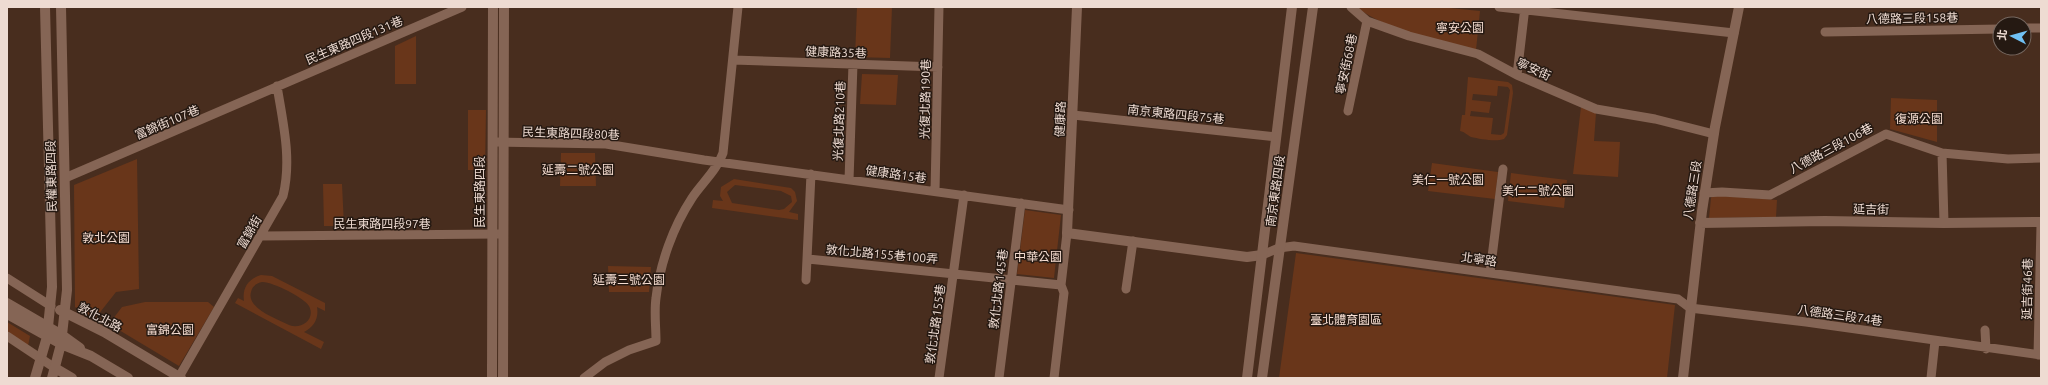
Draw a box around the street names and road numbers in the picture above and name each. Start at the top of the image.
street label: 八德路三段158巷 [1866,11,1958,25]
street label: 民生東路四段131巷 [303,14,405,66]
street label: 寧安街68巷 [1333,33,1359,95]
street label: 健康路35巷 [805,44,867,60]
street label: 寧安街 [1515,55,1553,83]
street label: 光復北路190巷 [918,59,932,139]
street label: 光復北路210巷 [831,81,847,161]
street label: 健康路 [1053,101,1067,137]
street label: 南京東路四段75巷 [1127,102,1225,126]
street label: 富錦街107巷 [133,103,201,141]
street label: 八德路三段106巷 [1787,121,1875,175]
street label: 民生東路四段80巷 [522,125,620,141]
street label: 民權東路四段 [44,140,58,212]
street label: 南京東路四段 [1264,154,1286,228]
street label: 民生東路四段 [473,156,486,228]
street label: 八德路三段 [1681,159,1703,221]
street label: 健康路15巷 [865,163,927,185]
street label: 延吉街 [1853,202,1889,216]
street label: 富錦街 [234,213,264,251]
street label: 民生東路四段97巷 [333,217,431,230]
street label: 敦化北路155巷100弄 [825,243,939,265]
street label: 敦化北路145巷 [987,248,1009,330]
street label: 北寧路 [1460,250,1498,268]
street label: 延吉街46巷 [2020,258,2034,320]
street label: 敦化北路155巷 [923,283,947,365]
street label: 敦化北路 [76,300,124,334]
street label: 八德路三段74巷 [1797,303,1883,327]

